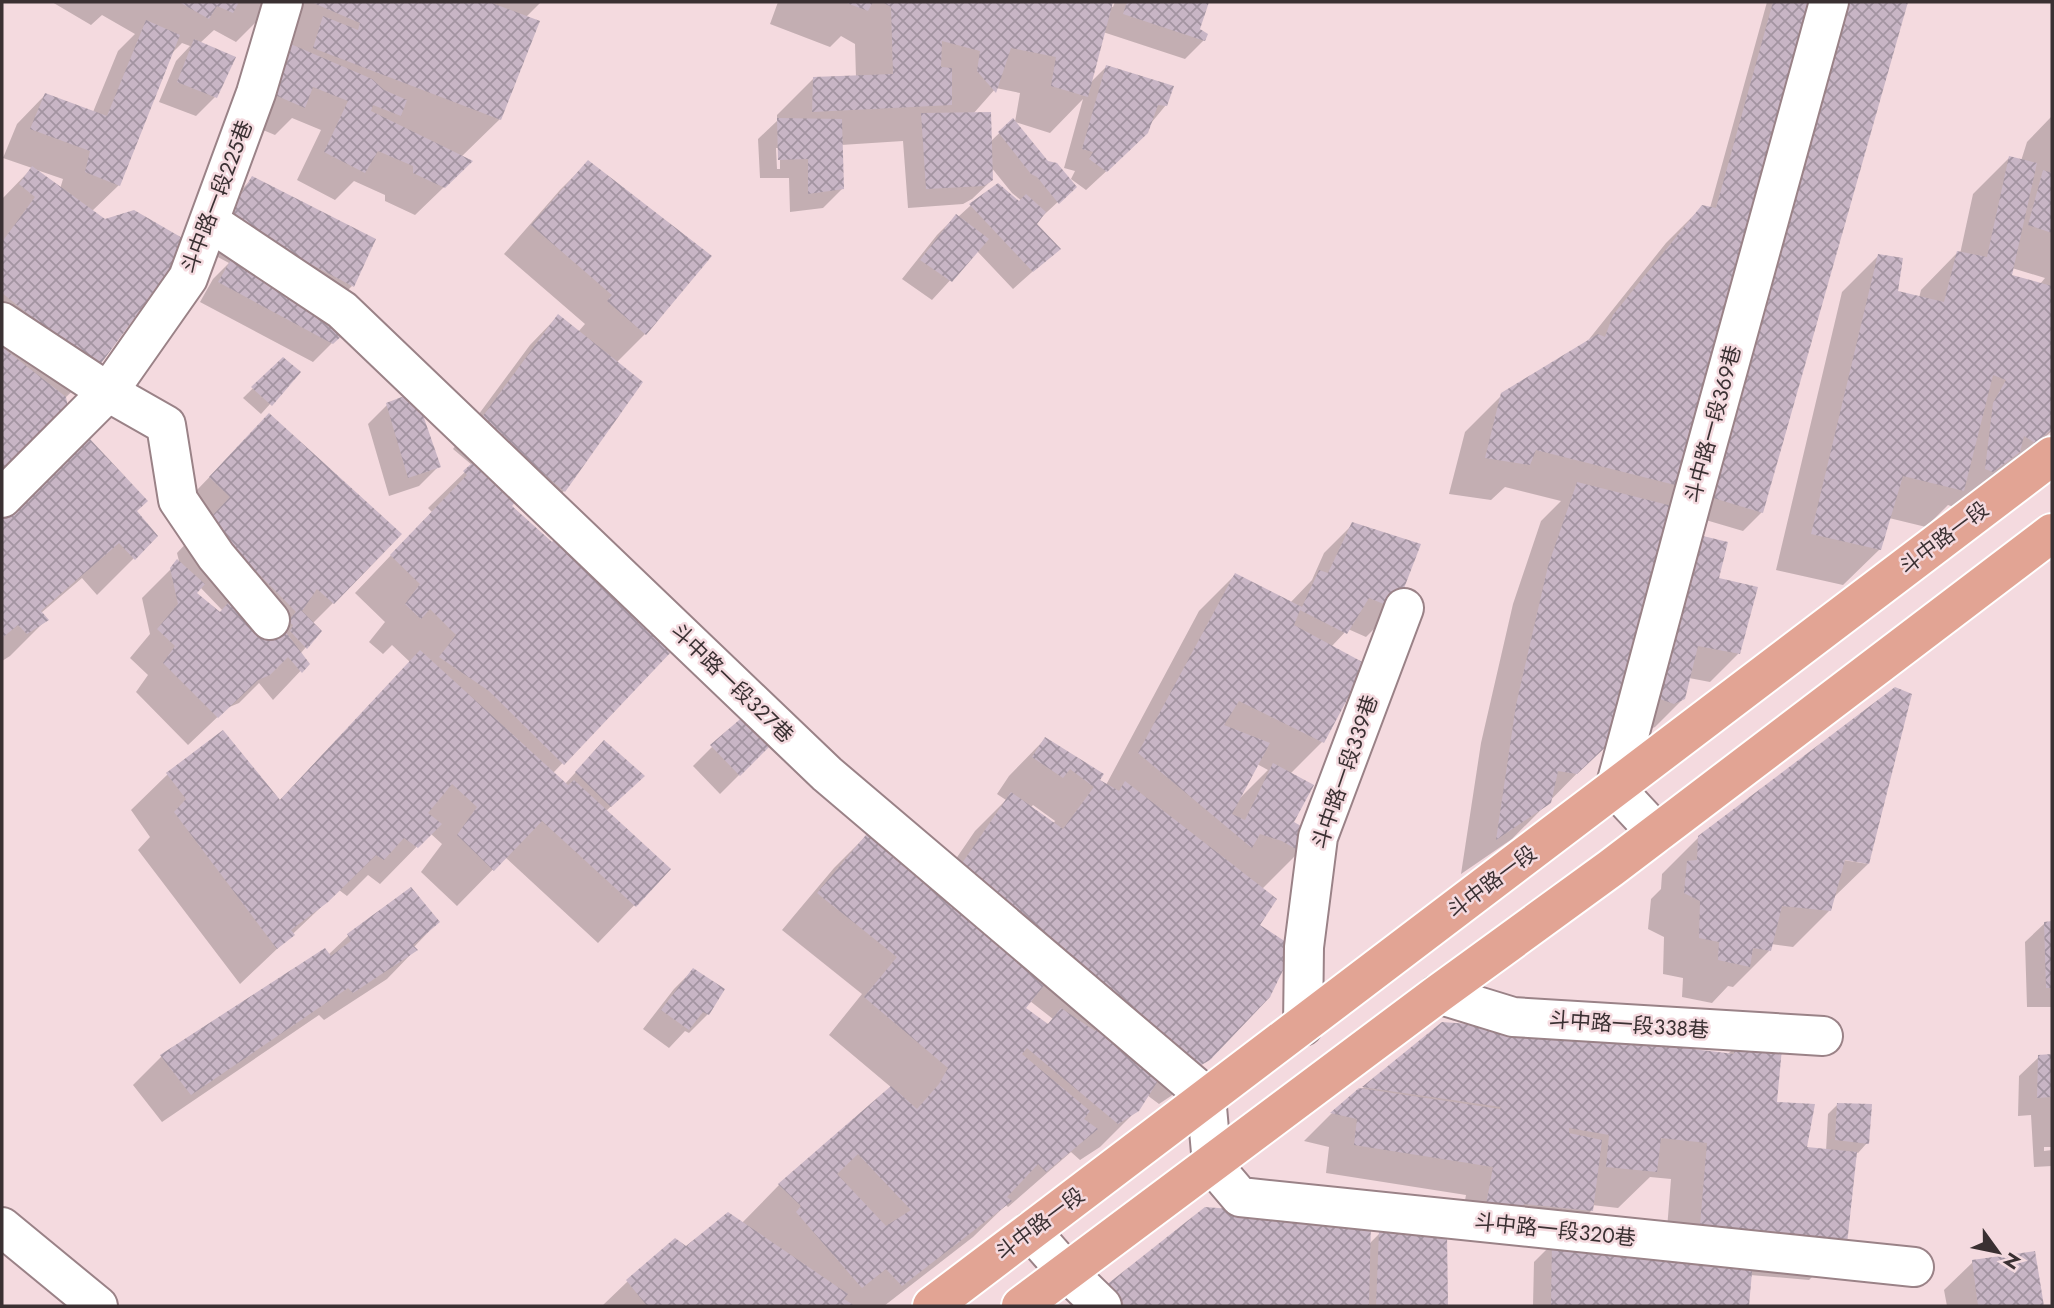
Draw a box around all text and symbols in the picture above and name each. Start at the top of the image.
street label: 斗中路一段225巷 [174,116,260,278]
street label: 斗中路一段369巷 [1678,342,1748,506]
street label: 斗中路一段 [1893,494,1995,582]
street label: 斗中路一段327巷 [664,616,800,750]
street label: 斗中路一段339巷 [1305,691,1385,853]
street label: 斗中路一段 [1441,838,1543,926]
street label: 斗中路一段338巷 [1548,1004,1710,1046]
street label: 斗中路一段 [989,1180,1091,1268]
street label: 斗中路一段320巷 [1473,1207,1637,1253]
north arrow [1963,1217,2033,1287]
text: N [1996,1247,2027,1275]

